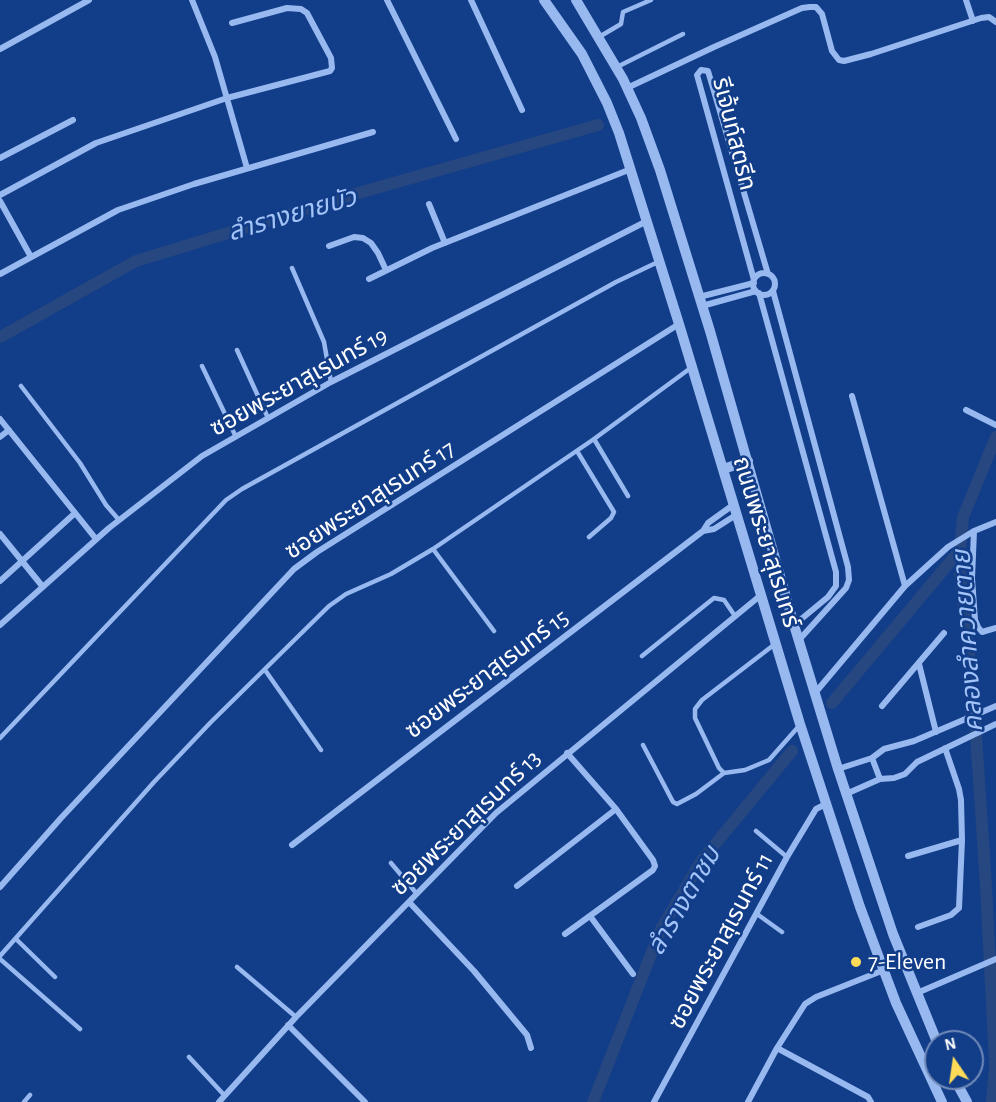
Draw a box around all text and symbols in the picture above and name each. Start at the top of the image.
street label: รีเจ้นท์สตรีท [706,74,762,194]
water label: ลำรางยายบัว [224,182,360,248]
street label: ซอยพระยาสุเรนทร์ 19 [205,321,393,443]
street label: ซอยพระยาสุเรนทร์ 17 [279,434,461,566]
street label: ถนนพระยาสุเรนทร์ [726,453,806,631]
water label: คลองลำควายตาย [946,549,990,733]
street label: ซอยพระยาสุเรนทร์ 15 [399,603,575,745]
street label: ซอยพระยาสุเรนทร์ 13 [385,744,547,902]
water label: ลำรางตาชม [640,841,728,961]
street label: ซอยพระยาสุเรนทร์ 11 [662,848,780,1034]
place label: 7-Eleven [868,948,946,976]
marker: 7-Eleven [849,955,863,969]
north arrow [924,1030,984,1090]
text: N [943,1035,958,1053]

